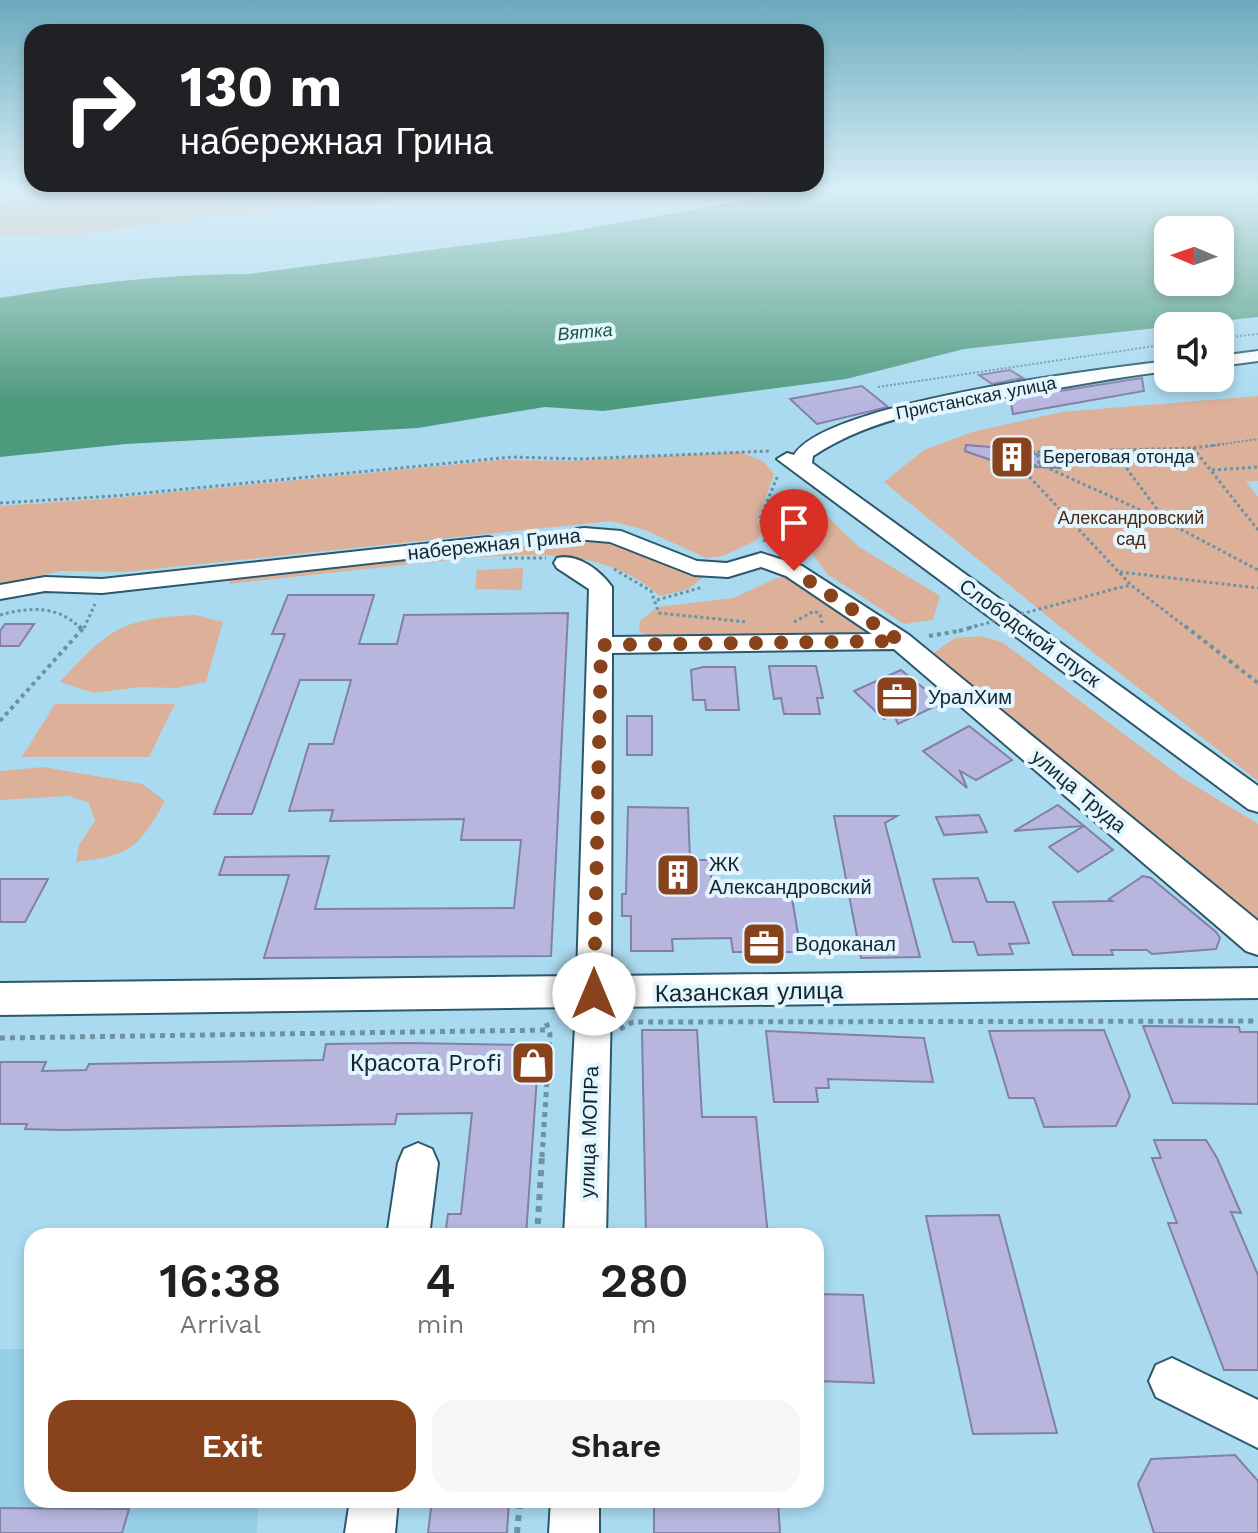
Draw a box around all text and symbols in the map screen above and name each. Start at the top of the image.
text: 130 m [180,54,342,120]
icon: right [48,56,152,160]
text: набережная Грина [180,121,493,163]
north arrow [1154,216,1234,296]
map controls [1154,216,1234,392]
button: sound [1154,312,1234,392]
water label: Вятка [557,319,613,344]
street label: Пристанская улица [894,371,1059,423]
building icon: Береговая отонда [988,433,1036,481]
place label: Береговая отонда [1043,446,1195,467]
pin [760,489,828,571]
icon: arrive [772,501,816,545]
park label: Александровский сад [1058,507,1204,549]
street label: набережная Грина [406,523,583,565]
street label: Слободской спуск [955,574,1106,692]
office icon: УралХим [873,673,921,721]
place label: УралХим [928,685,1012,709]
street label: улица Труда [1027,745,1132,838]
building icon: ЖК Александровский [654,851,702,899]
place label: ЖК Александровский [709,852,872,899]
office icon: Водоканал [740,920,788,968]
place label: Водоканал [795,932,896,956]
position arrow [552,952,636,1036]
street label: Казанская улица [655,976,844,1008]
shop icon: Красота Profi [509,1039,557,1087]
place label: Красота Profi [350,1049,502,1077]
street label: улица МОПРа [575,1065,603,1198]
text: 16:38 [159,1252,281,1309]
text: 4 [425,1252,456,1309]
text: 280 [600,1252,689,1309]
text: Arrival [180,1309,261,1339]
text: min [417,1309,464,1339]
text: m [632,1309,657,1339]
button: Exit [48,1400,416,1492]
button: Share [432,1400,800,1492]

